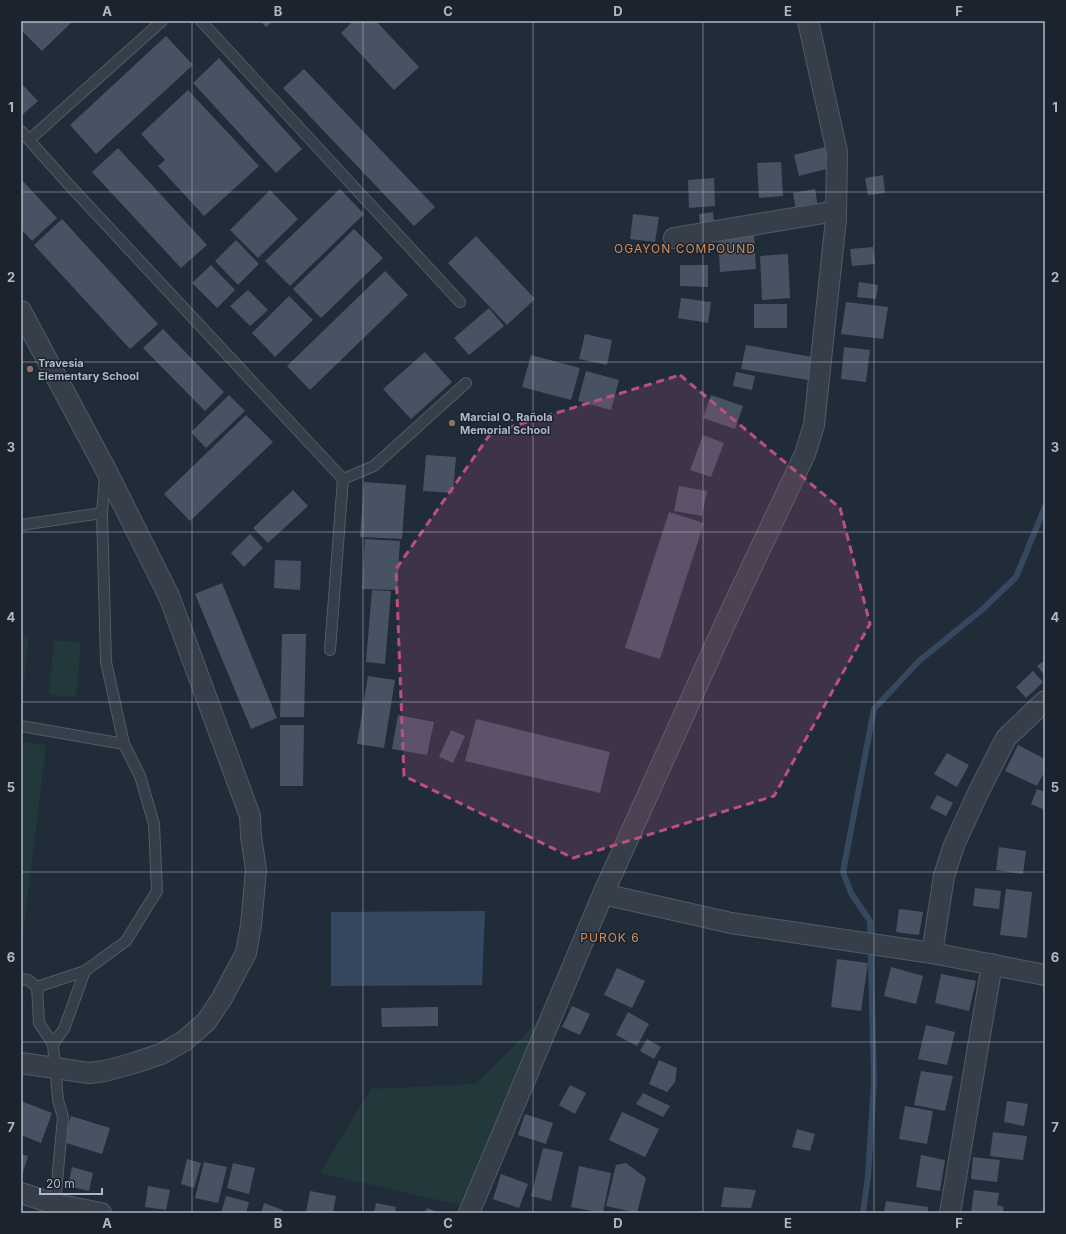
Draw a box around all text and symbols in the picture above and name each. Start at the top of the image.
text: A [102,3,112,19]
text: B [274,3,283,19]
text: C [443,3,453,19]
text: D [613,3,623,19]
text: E [784,3,792,19]
text: F [955,3,963,19]
text: 1 [8,99,14,115]
text: 1 [1052,99,1058,115]
district label: OGAYON COMPOUND [614,241,756,256]
text: 2 [7,269,15,285]
text: 2 [1051,269,1059,285]
place label: Travesia Elementary School [38,356,139,383]
marker: Travesia Elementary School [25,364,35,374]
place label: Marcial O. Rañola Memorial School [460,410,553,437]
marker: Marcial O. Rañola Memorial School [447,418,457,428]
text: 3 [7,439,15,455]
text: 3 [1051,439,1059,455]
text: 4 [7,609,16,625]
text: 4 [1051,609,1060,625]
text: 5 [7,779,15,795]
text: 5 [1051,779,1059,795]
district label: PUROK 6 [580,930,640,945]
text: 6 [7,949,15,965]
text: 6 [1051,949,1059,965]
text: 7 [7,1119,15,1135]
text: 7 [1051,1119,1059,1135]
scale bar [40,1170,102,1196]
text: 20 m [46,1176,75,1191]
text: A [102,1215,112,1231]
text: B [274,1215,283,1231]
text: C [443,1215,453,1231]
text: D [613,1215,623,1231]
text: E [784,1215,792,1231]
text: F [955,1215,963,1231]

